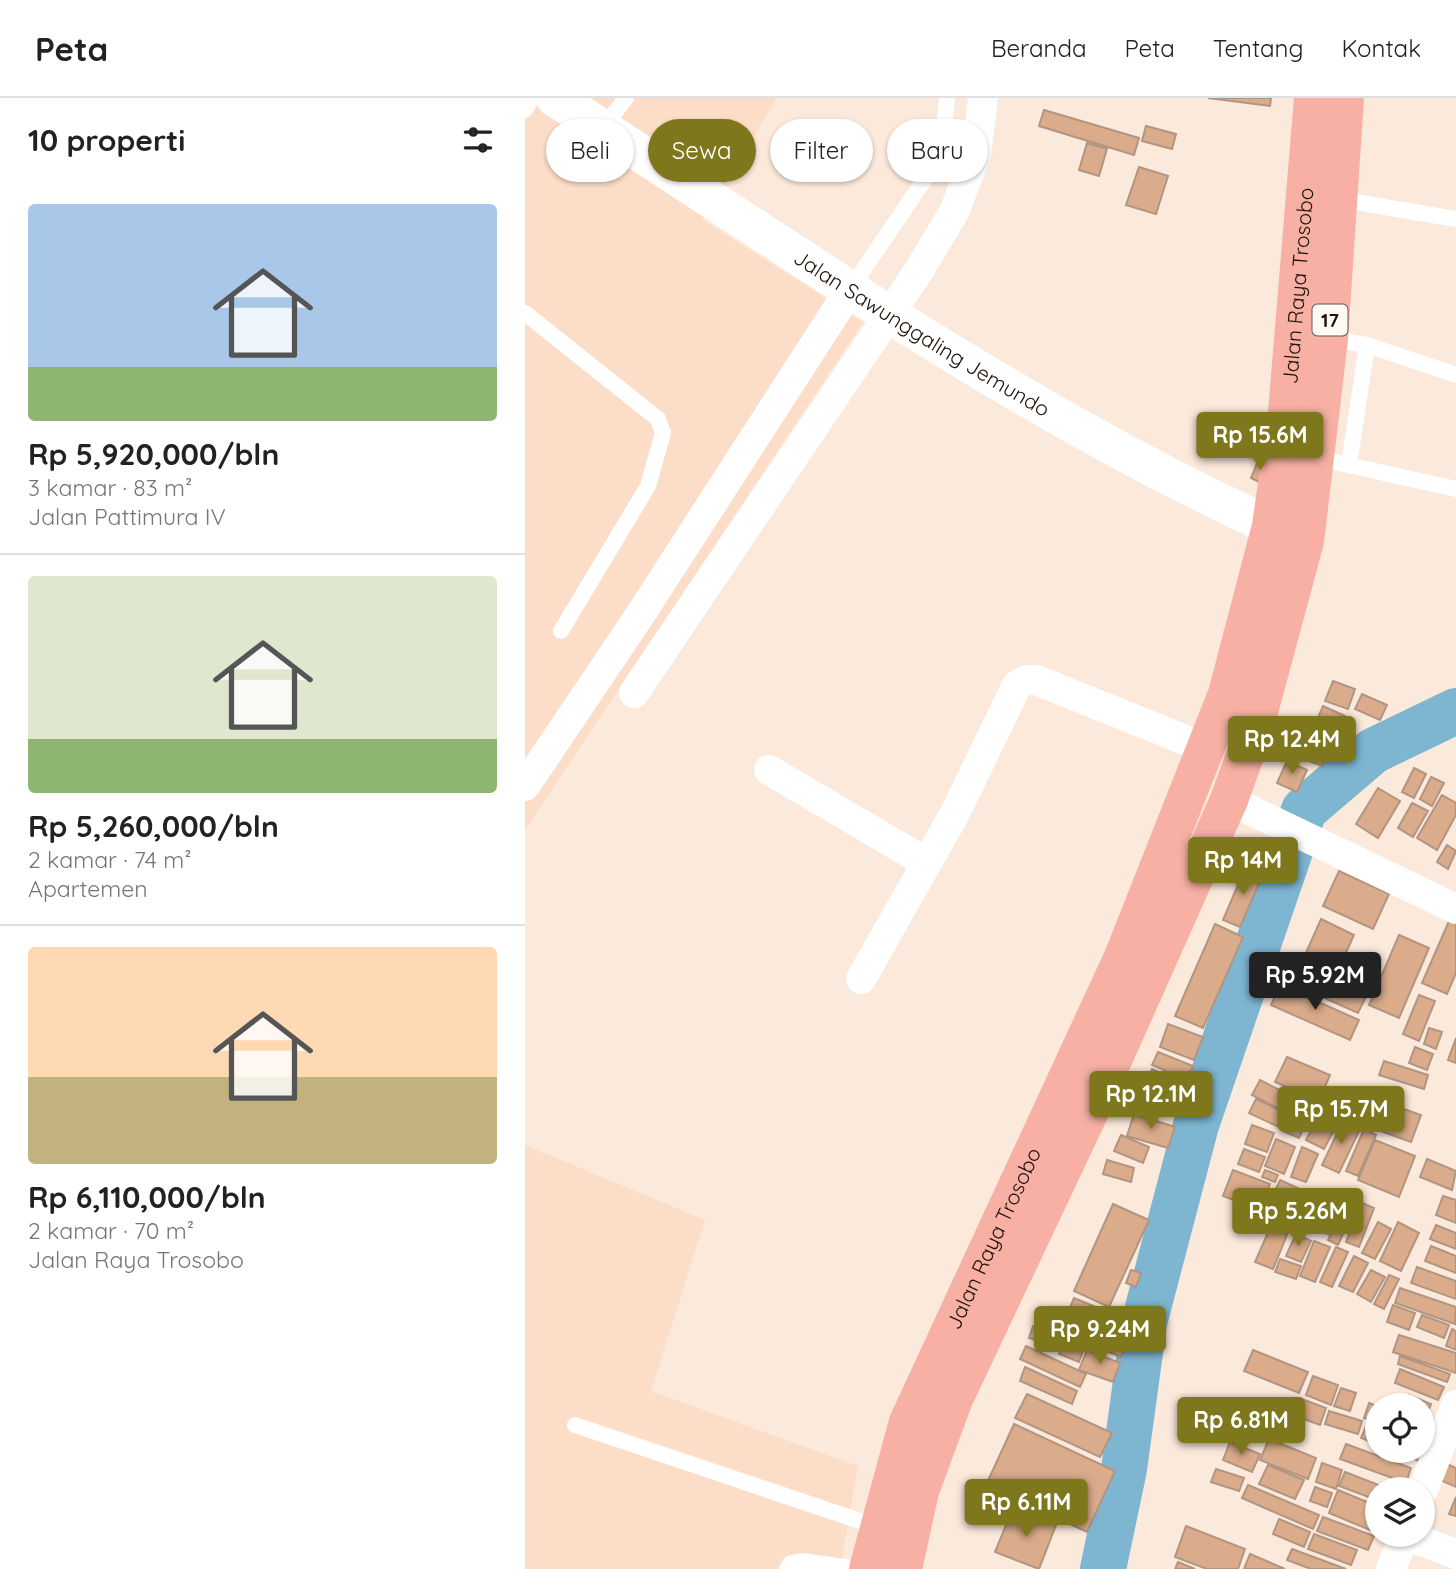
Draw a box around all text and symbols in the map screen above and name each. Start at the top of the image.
text: Peta [35,28,108,69]
text: Beranda [991,33,1087,63]
text: Peta [1125,33,1175,63]
text: Tentang [1213,33,1303,63]
text: Kontak [1341,33,1421,63]
chip: Beli [546,119,634,182]
chip: Sewa [648,119,756,182]
chip: Filter [770,119,873,182]
chip: Baru [887,119,988,182]
text: 10 properti [28,121,185,159]
icon: filters [459,121,497,159]
street label: Jalan Raya Trosobo [1276,186,1319,385]
street label: Jalan Sawunggaling Jemundo [789,244,1055,422]
icon: home [200,250,326,376]
road number: 17 [1313,304,1347,336]
pin: Rp 15.6M [1188,412,1332,472]
text: Rp 15.6M [1212,420,1308,449]
text: Rp 5,920,000/bln [28,435,279,473]
text: 3 kamar · 83 m² [28,473,192,502]
text: Jalan Pattimura IV [28,502,226,531]
icon: home [200,622,326,748]
pin: Rp 12.4M [1220,716,1364,776]
text: Rp 12.4M [1244,724,1340,753]
text: Rp 5,260,000/bln [28,807,279,845]
pin: Rp 14M [1186,838,1300,897]
text: 2 kamar · 74 m² [28,845,192,874]
text: Rp 14M [1204,845,1282,874]
text: Apartemen [28,874,148,903]
pin: Rp 5.92M [1243,953,1387,1012]
text: Rp 5.92M [1265,960,1365,989]
icon: home [200,993,326,1119]
pin: Rp 12.1M [1079,1072,1223,1131]
text: Rp 12.1M [1105,1079,1197,1108]
pin: Rp 15.7M [1269,1086,1413,1146]
text: Rp 15.7M [1293,1094,1389,1123]
street label: Jalan Raya Trosobo [940,1143,1046,1333]
text: Rp 6,110,000/bln [28,1178,266,1216]
pin: Rp 5.26M [1226,1188,1370,1248]
text: Rp 5.26M [1248,1196,1348,1225]
text: 2 kamar · 70 m² [28,1216,194,1245]
text: Jalan Raya Trosobo [28,1245,244,1274]
pin: Rp 9.24M [1028,1306,1172,1366]
text: Rp 9.24M [1050,1314,1150,1343]
map controls [1365,1393,1435,1547]
button: locate [1365,1393,1435,1463]
pin: Rp 6.81M [1169,1398,1313,1457]
text: Rp 6.81M [1193,1405,1289,1434]
button: layers [1365,1477,1435,1547]
pin: Rp 6.11M [954,1480,1098,1539]
text: Rp 6.11M [981,1487,1071,1516]

